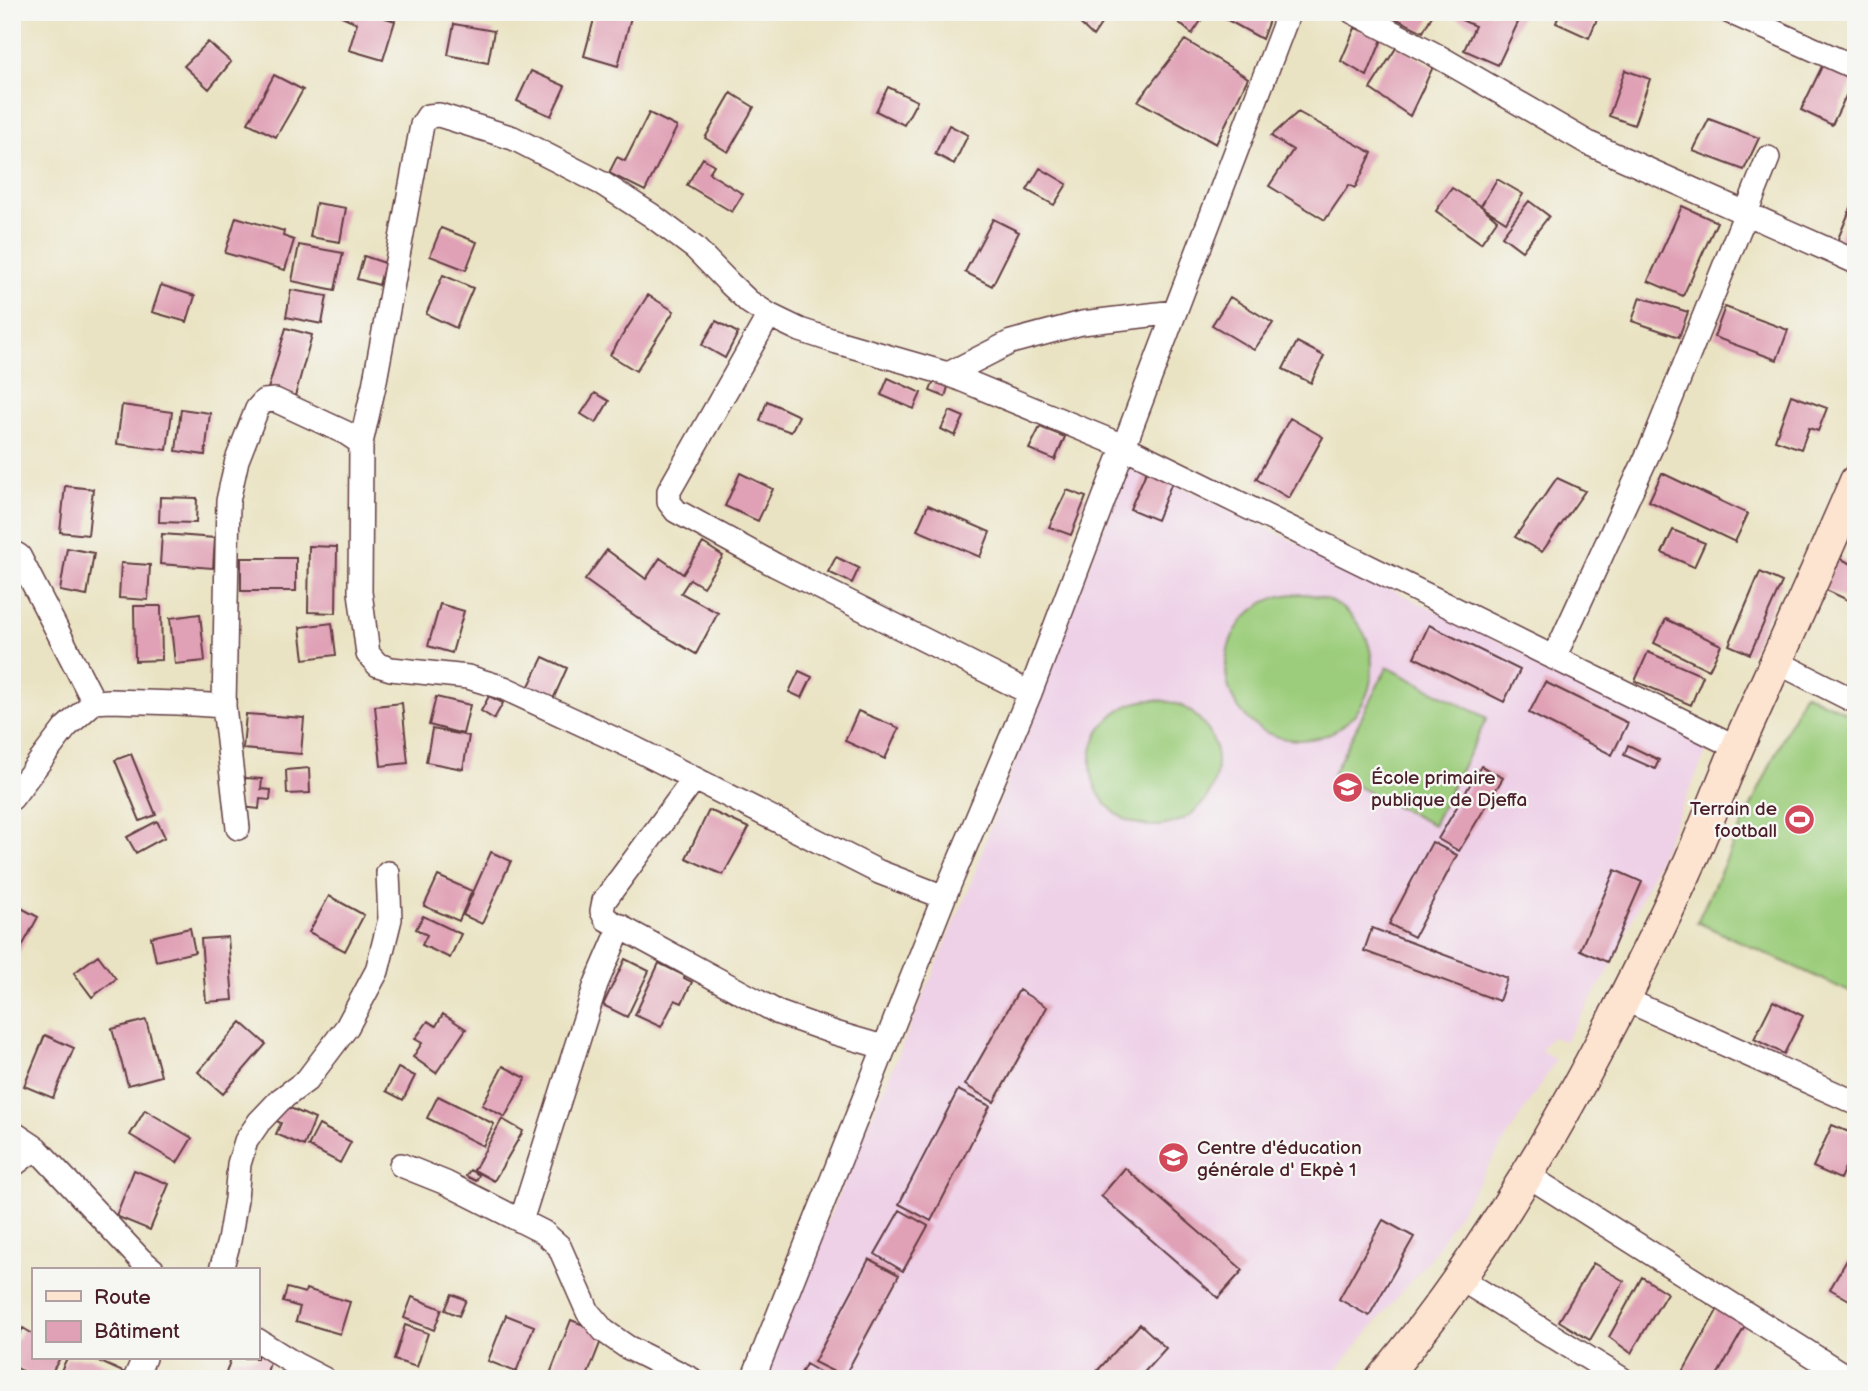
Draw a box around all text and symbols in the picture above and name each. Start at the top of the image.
place label: École primaire publique de Djeffa [1371,766,1527,812]
school or university icon: École primaire publique de Djeffa [1331,771,1365,805]
place label: Terrain de football [1690,798,1777,843]
sports icon: Terrain de football [1783,802,1817,836]
place label: Centre d'éducation générale d' Ekpè 1 [1197,1137,1362,1182]
school or university icon: Centre d'éducation générale d' Ekpè 1 [1157,1141,1191,1175]
legend [32,1268,259,1360]
text: Route [94,1285,151,1310]
text: Bâtiment [94,1319,180,1344]

